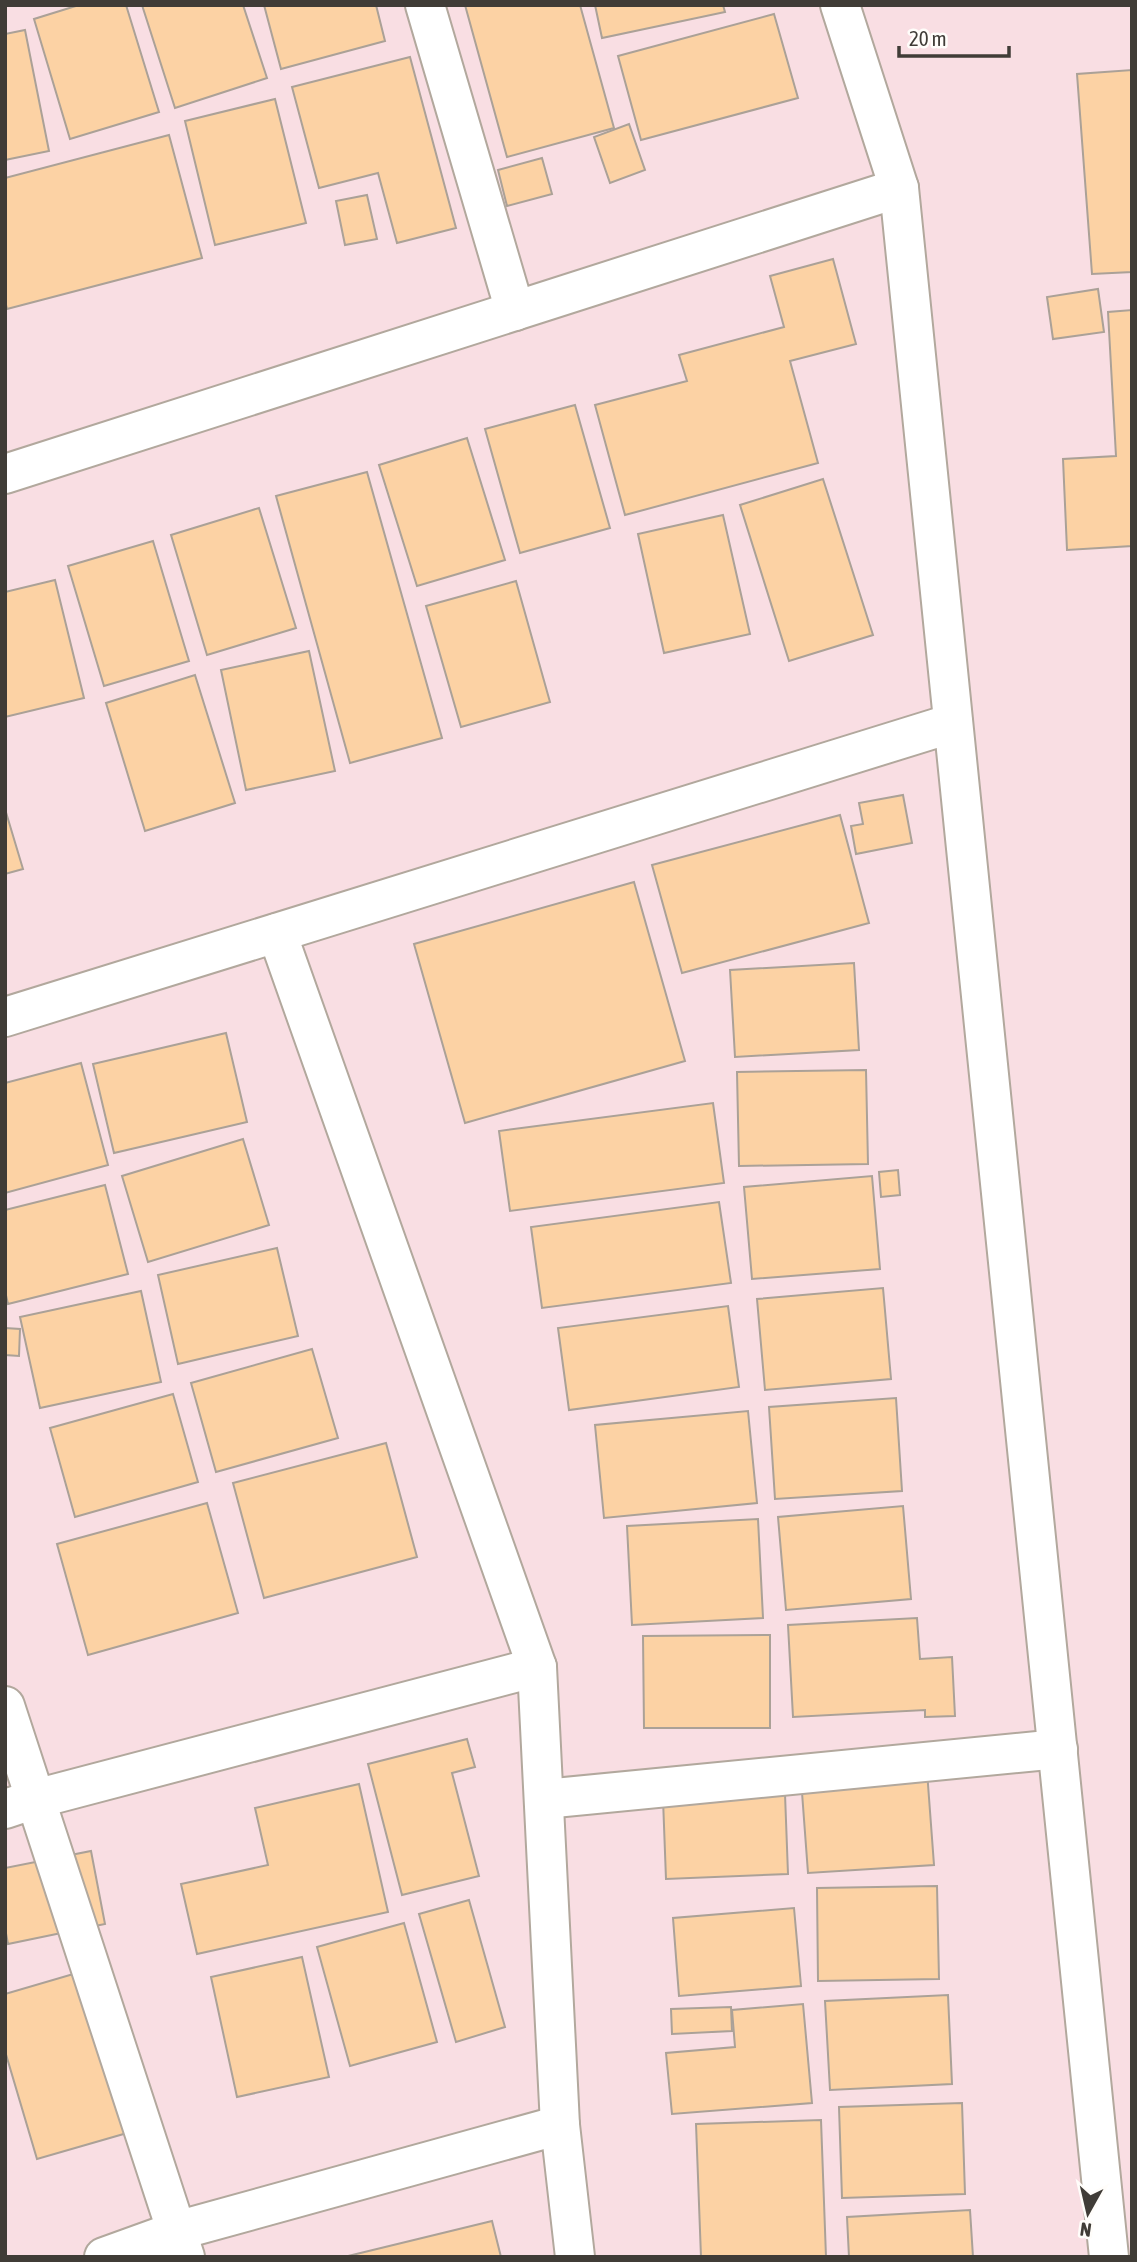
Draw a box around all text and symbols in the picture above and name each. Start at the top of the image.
scale bar [899,14,1009,58]
text: 20 m [909,26,947,50]
north arrow [1053,2178,1123,2248]
text: N [1079,2218,1093,2242]

